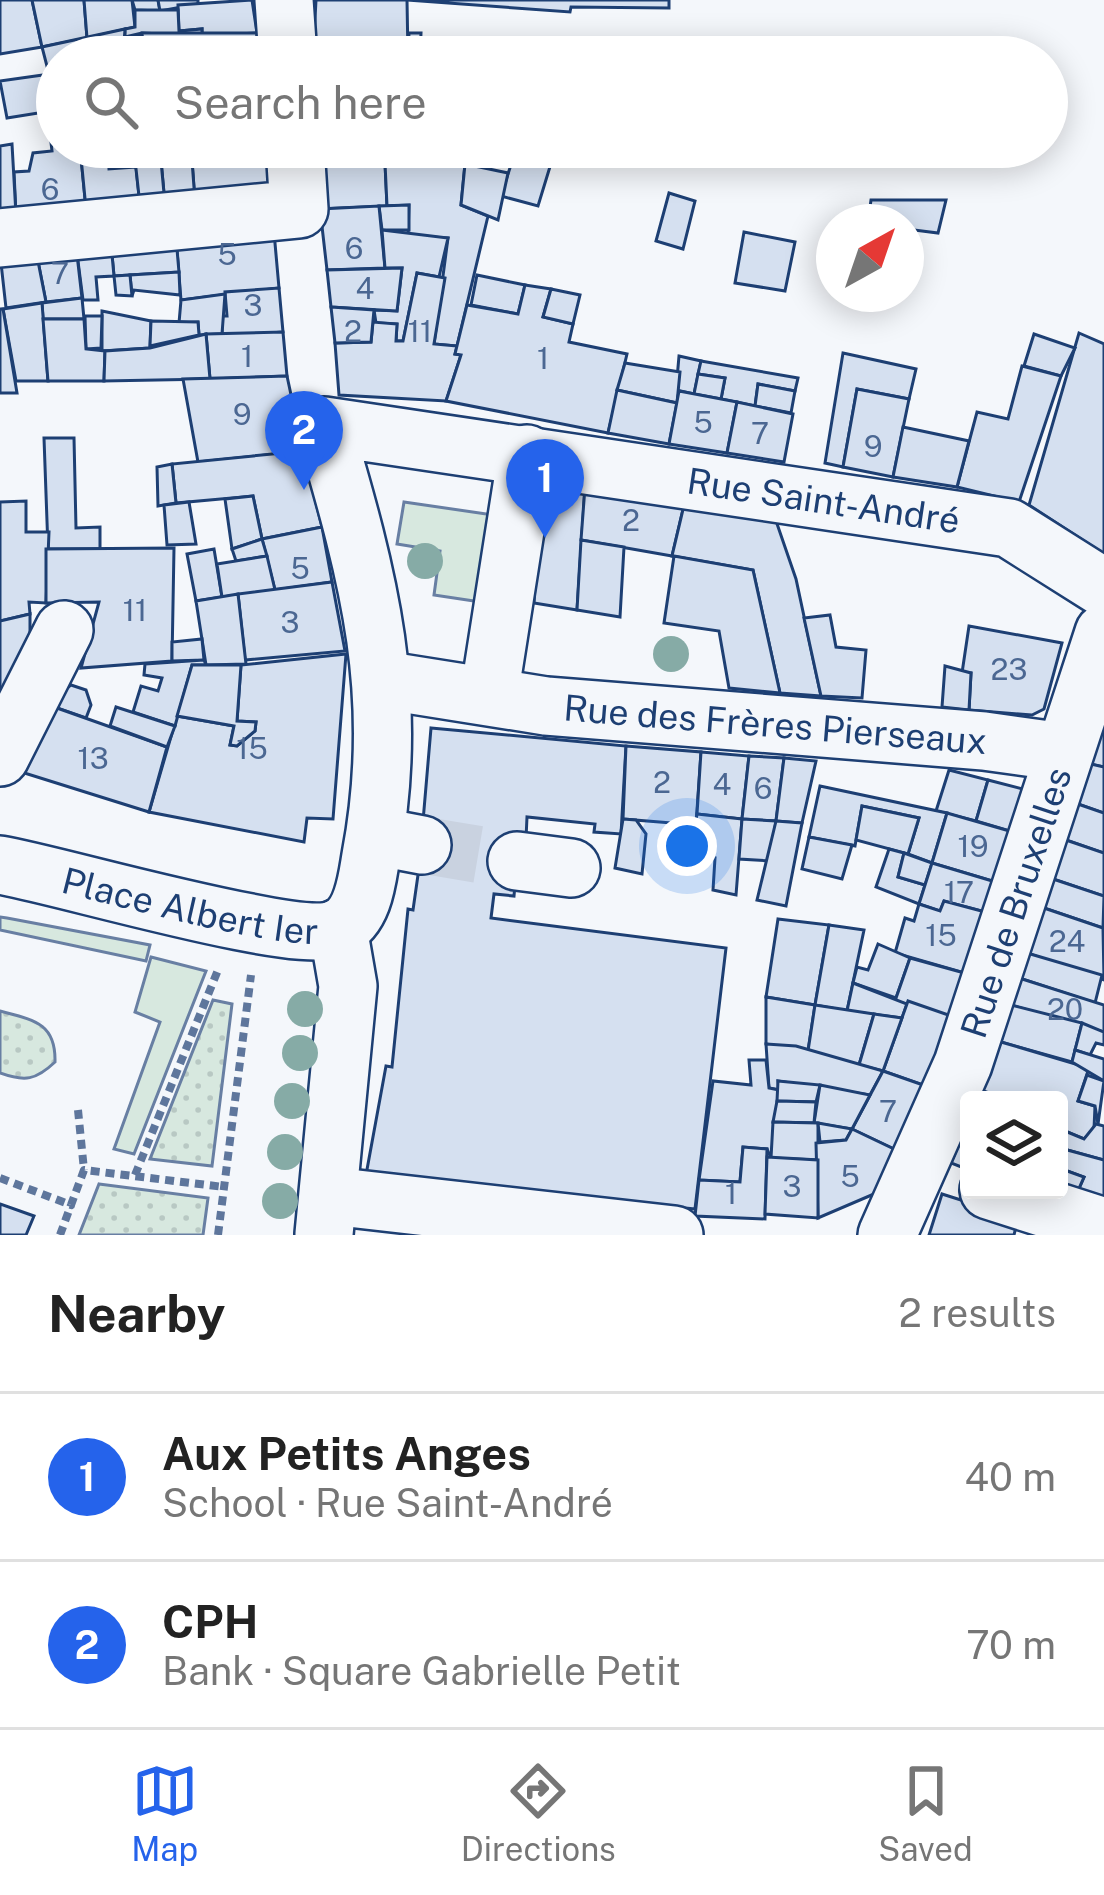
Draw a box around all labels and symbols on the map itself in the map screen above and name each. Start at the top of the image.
house number: 6 [41,171,59,207]
north arrow [816,204,924,312]
house number: 6 [345,230,363,266]
house number: 5 [217,236,237,272]
house number: 7 [51,255,69,291]
house number: 4 [356,270,374,306]
house number: 3 [244,287,262,323]
house number: 2 [344,313,362,349]
house number: 11 [408,313,432,349]
house number: 1 [241,338,253,374]
house number: 1 [537,340,549,376]
pin: 2 [265,391,343,490]
house number: 9 [233,396,251,432]
house number: 5 [693,404,713,440]
house number: 7 [751,415,769,451]
house number: 9 [864,428,882,464]
pin: 1 [506,439,584,538]
street label: Rue Saint-André [684,459,963,541]
house number: 2 [622,502,640,538]
house number: 5 [290,550,310,586]
house number: 11 [123,592,147,628]
house number: 3 [281,604,299,640]
house number: 23 [991,651,1027,687]
street label: Rue des Frères Pierseaux [562,686,988,762]
house number: 15 [236,730,268,766]
house number: 13 [77,740,109,776]
street label: Rue de Bruxelles [952,762,1080,1043]
house number: 2 [653,764,671,800]
house number: 4 [713,766,731,802]
house number: 6 [754,770,772,806]
your location [657,816,717,876]
house number: 19 [958,828,988,864]
street label: Place Albert Ier [58,859,319,952]
house number: 17 [944,874,974,910]
house number: 15 [925,917,957,953]
house number: 24 [1049,923,1085,959]
house number: 20 [1047,991,1083,1027]
house number: 7 [879,1093,897,1129]
house number: 5 [840,1158,860,1194]
house number: 3 [783,1168,801,1204]
house number: 1 [725,1175,737,1211]

